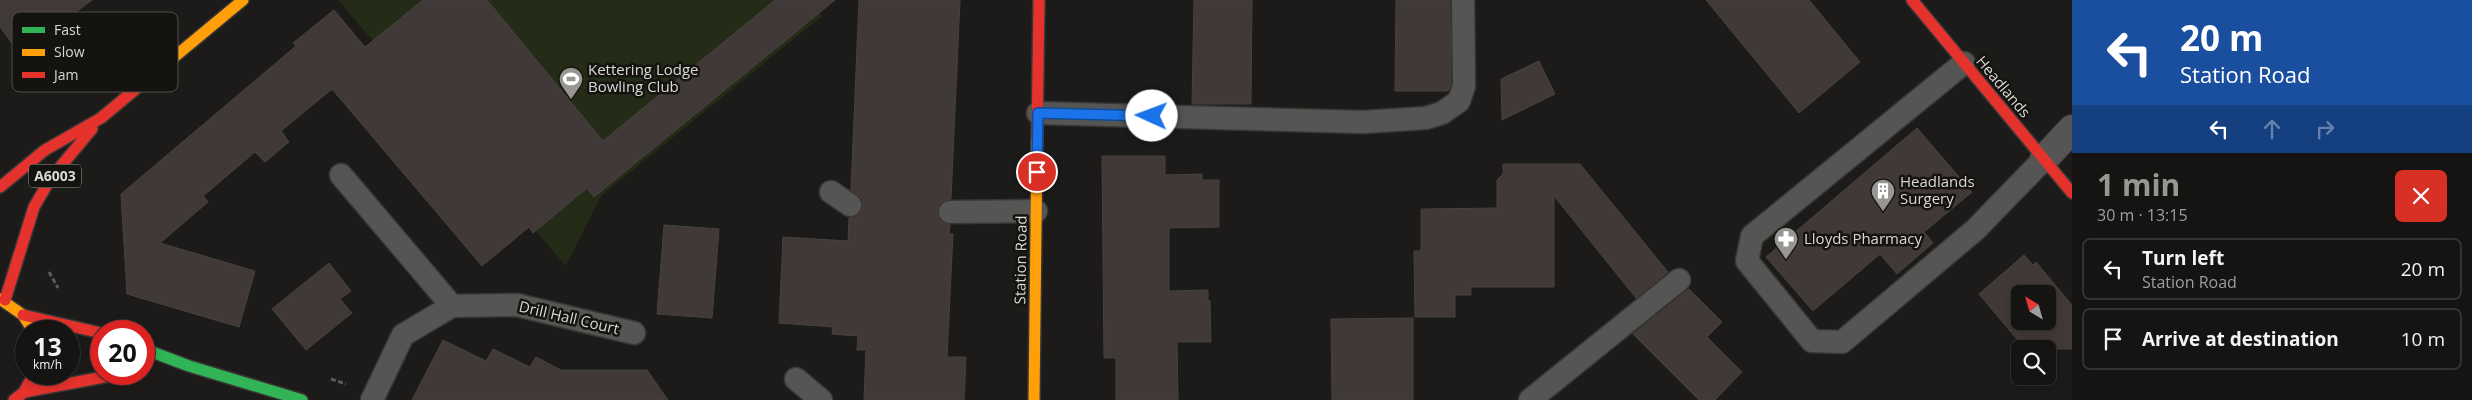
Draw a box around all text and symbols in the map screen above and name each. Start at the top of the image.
legend [12,12,178,92]
text: 20 m [2180,14,2263,61]
text: Fast [54,20,81,39]
icon: left [2097,20,2162,85]
text: Slow [54,42,85,61]
street label: Headlands [1972,51,2035,121]
place label: Kettering Lodge Bowling Club [588,59,698,96]
text: Station Road [2180,59,2310,89]
text: Jam [52,65,79,84]
sports icon: Kettering Lodge Bowling Club [558,66,584,100]
position arrow [1125,89,1177,141]
icon: left [2205,115,2233,143]
icon: ahead [2258,115,2286,143]
icon: right [2311,115,2339,143]
pin [1016,151,1058,193]
icon: arrive [1023,158,1051,186]
text: 1 min [2097,164,2180,205]
road number: A6003 [29,165,81,188]
button: close [2395,170,2447,222]
place label: Headlands Surgery [1900,171,1975,208]
building icon: Headlands Surgery [1870,178,1896,212]
text: 30 m · 13:15 [2097,204,2188,226]
street label: Station Road [1009,215,1031,305]
pharmacy icon: Lloyds Pharmacy [1773,226,1799,260]
place label: Lloyds Pharmacy [1804,228,1922,248]
text: Turn left [2142,245,2224,271]
icon: left [2099,255,2127,283]
text: 20 m [2401,256,2445,282]
text: Station Road [2142,271,2237,293]
north arrow [2011,285,2056,330]
map controls [2011,285,2056,385]
street label: Drill Hall Court [517,296,621,338]
speed limit sign: 20 [90,320,155,385]
icon: arrive [2099,325,2127,353]
text: Arrive at destination [2142,326,2339,352]
text: 10 m [2401,326,2445,352]
text: 13 [33,329,62,363]
button: search [2011,340,2056,385]
text: km/h [33,356,62,373]

